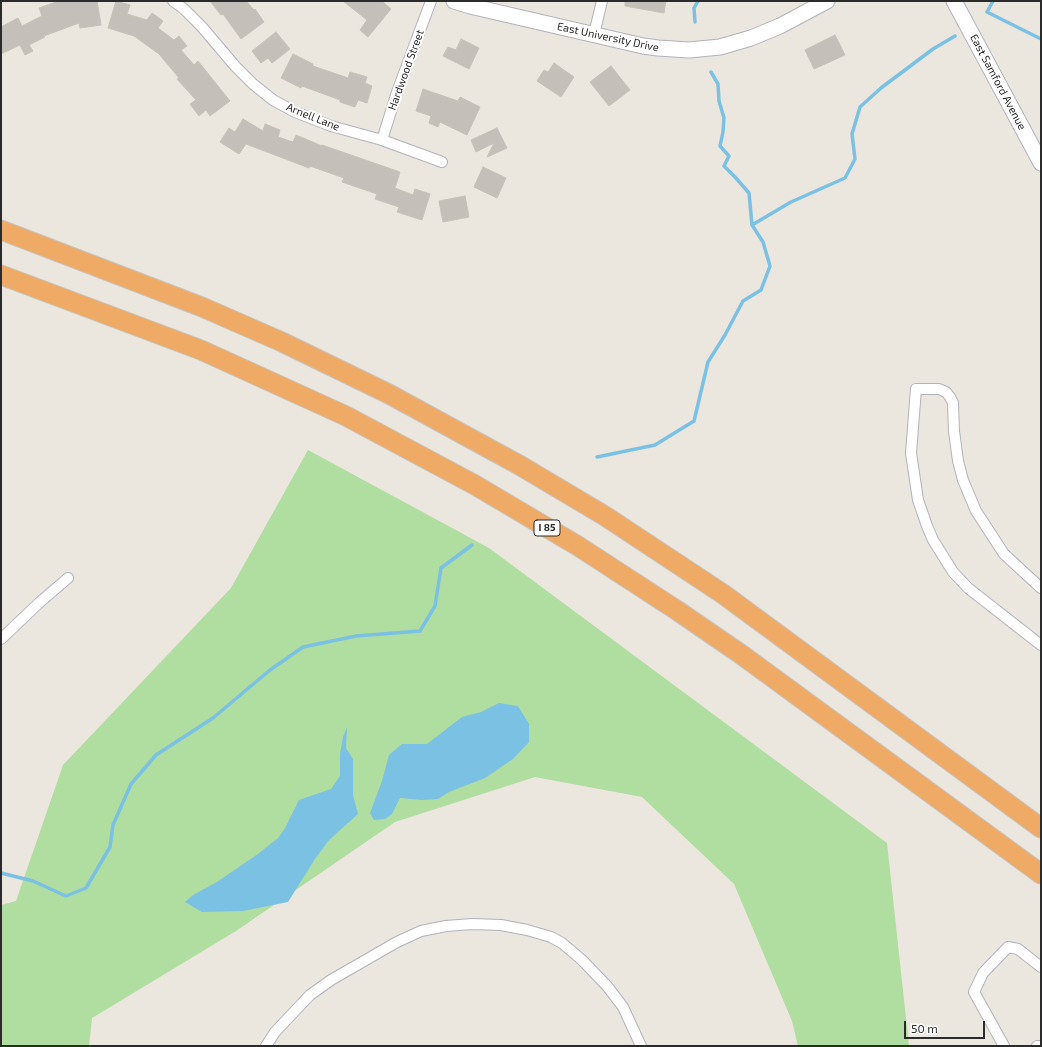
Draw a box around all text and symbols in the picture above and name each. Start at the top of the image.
street label: East University Drive [556,20,660,54]
street label: Hardwood Street [385,28,427,112]
street label: East Samford Avenue [967,32,1029,132]
street label: Arnell Lane [284,100,342,134]
road number: I 85 [534,520,560,536]
scale bar [906,1013,987,1039]
text: 50 m [911,1021,938,1035]

